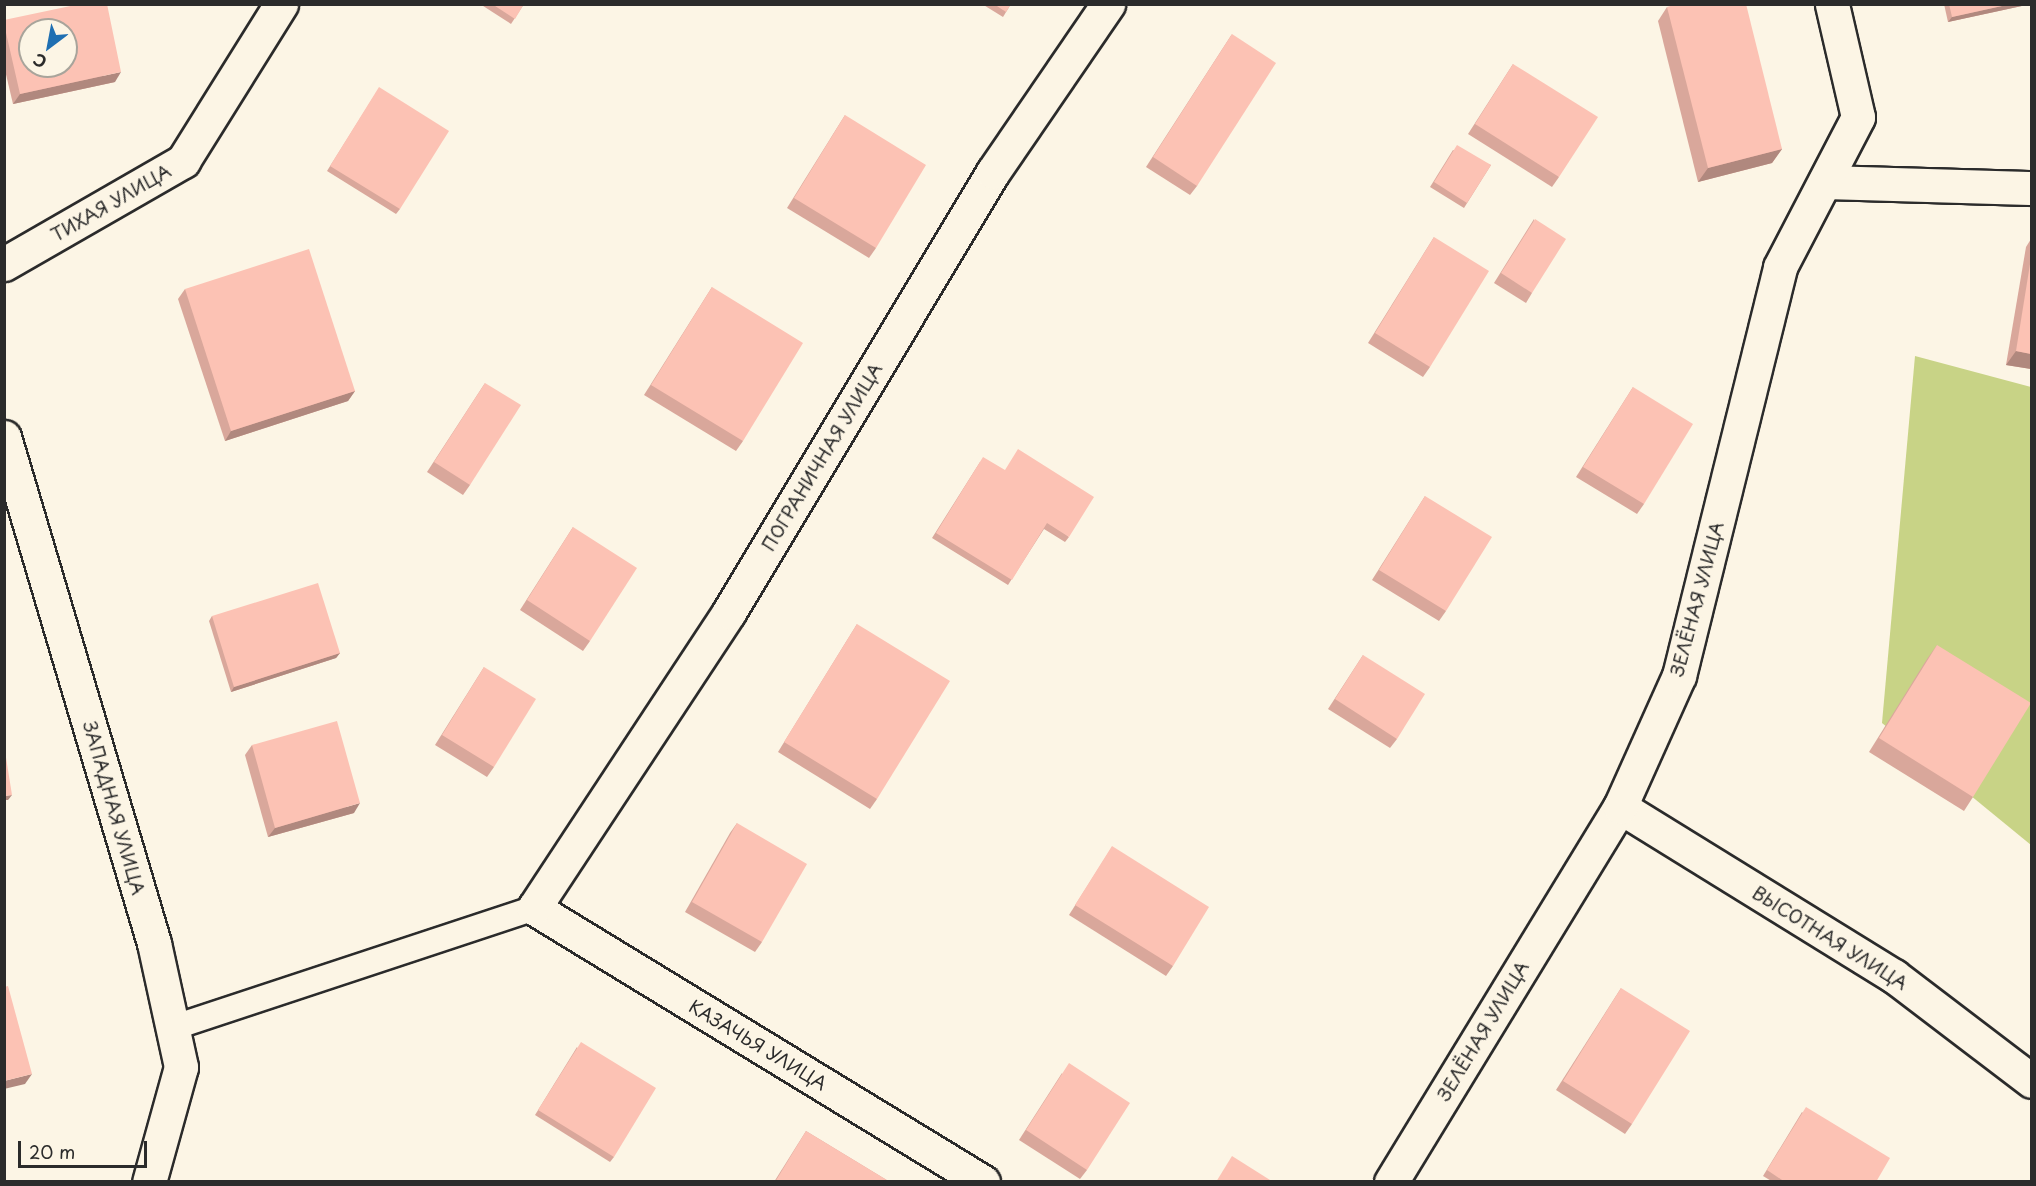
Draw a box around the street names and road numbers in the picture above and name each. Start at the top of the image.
street label: ТИХАЯ УЛИЦА [47,160,175,246]
street label: ПОГРАНИЧНАЯ УЛИЦА [757,359,887,555]
street label: ЗЕЛЁНАЯ УЛИЦА [1666,519,1728,679]
street label: ЗАПАДНАЯ УЛИЦА [79,719,149,897]
street label: ВЫСОТНАЯ УЛИЦА [1749,882,1911,994]
street label: ЗЕЛЁНАЯ УЛИЦА [1433,957,1533,1105]
street label: КАЗАЧЬЯ УЛИЦА [685,995,831,1095]

